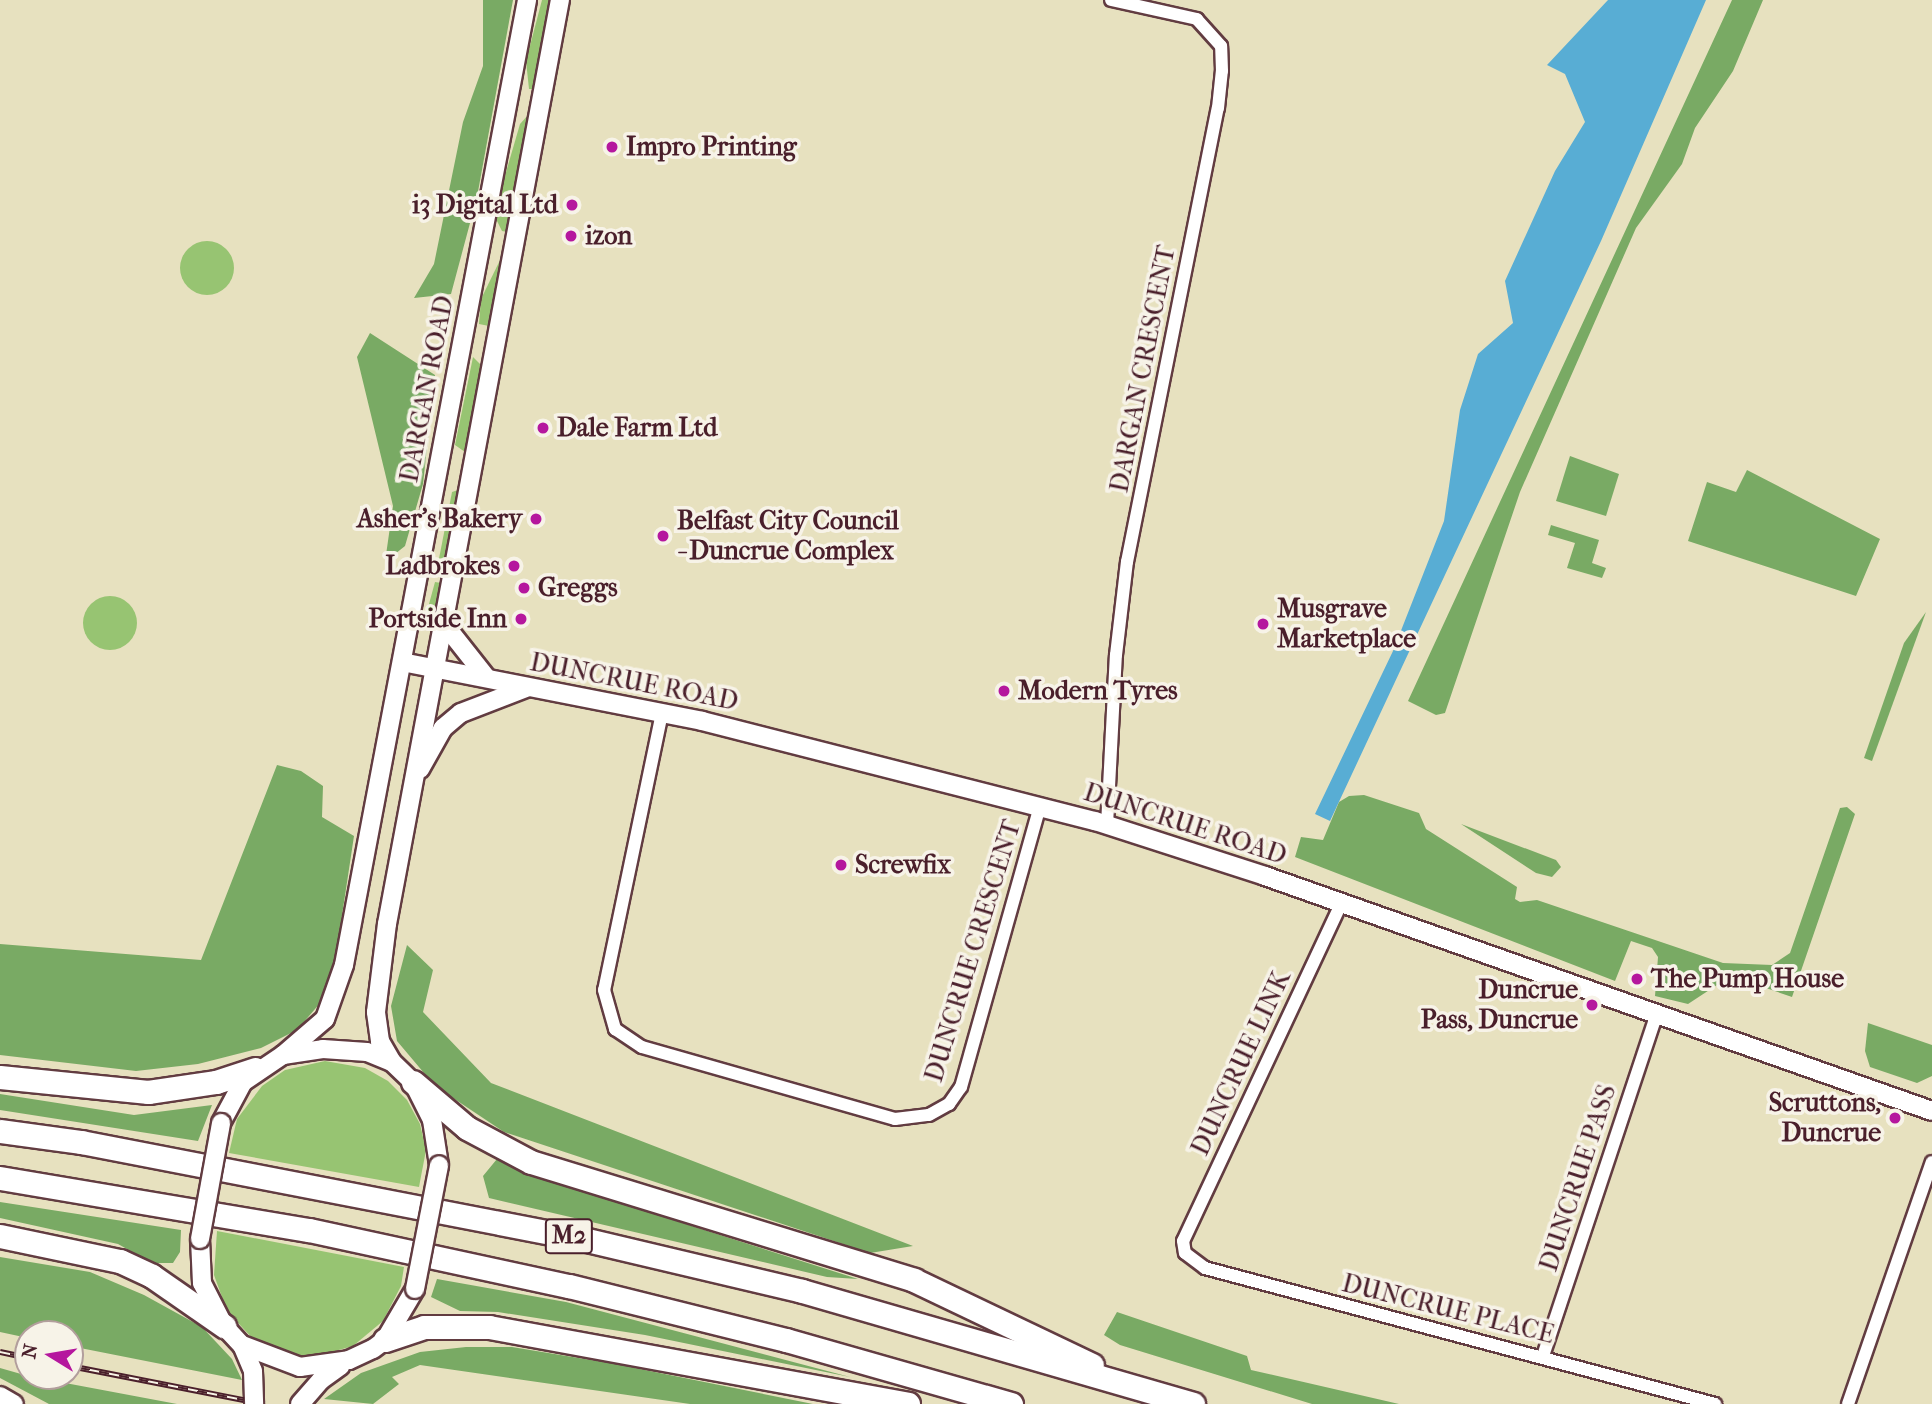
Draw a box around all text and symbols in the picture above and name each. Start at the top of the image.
place label: Impro Printing [626,131,797,163]
marker: Impro Printing [604,139,620,155]
place label: i3 Digital Ltd [412,189,558,221]
marker: i3 Digital Ltd [564,197,580,213]
place label: izon [585,220,632,252]
marker: izon [563,228,579,244]
street label: DARGAN CRESCENT [1104,243,1182,495]
street label: DARGAN ROAD [394,293,460,485]
place label: Dale Farm Ltd [557,412,717,444]
marker: Dale Farm Ltd [535,420,551,436]
place label: Asher's Bakery [357,503,522,535]
place label: Belfast City Council - Duncrue Complex [677,505,899,566]
marker: Asher's Bakery [528,511,544,527]
marker: Belfast City Council - Duncrue Complex [655,528,671,544]
place label: Ladbrokes [385,550,500,582]
marker: Ladbrokes [506,558,522,574]
place label: Greggs [538,572,618,604]
marker: Greggs [516,580,532,596]
place label: Musgrave Marketplace [1277,593,1416,654]
place label: Portside Inn [368,603,507,635]
marker: Portside Inn [513,611,529,627]
marker: Musgrave Marketplace [1255,616,1271,632]
street label: DUNCRUE ROAD [527,647,741,717]
place label: Modern Tyres [1018,675,1178,707]
marker: Modern Tyres [996,683,1012,699]
street label: DUNCRUE ROAD [1080,777,1290,871]
street label: DUNCRUE CRESCENT [918,816,1028,1086]
place label: Screwfix [855,849,951,881]
marker: Screwfix [833,857,849,873]
place label: The Pump House [1651,963,1844,995]
street label: DUNCRUE LINK [1184,965,1298,1161]
marker: The Pump House [1629,971,1645,987]
place label: Duncrue Pass, Duncrue [1421,974,1578,1036]
marker: Duncrue Pass, Duncrue [1584,997,1600,1013]
street label: DUNCRUE PASS [1533,1081,1623,1275]
place label: Scruttons, Duncrue [1769,1087,1881,1148]
marker: Scruttons, Duncrue [1887,1110,1903,1126]
road number: M2 [544,1216,594,1256]
street label: DUNCRUE PLACE [1339,1268,1557,1350]
north arrow [14,1320,84,1390]
text: N [18,1342,43,1361]

